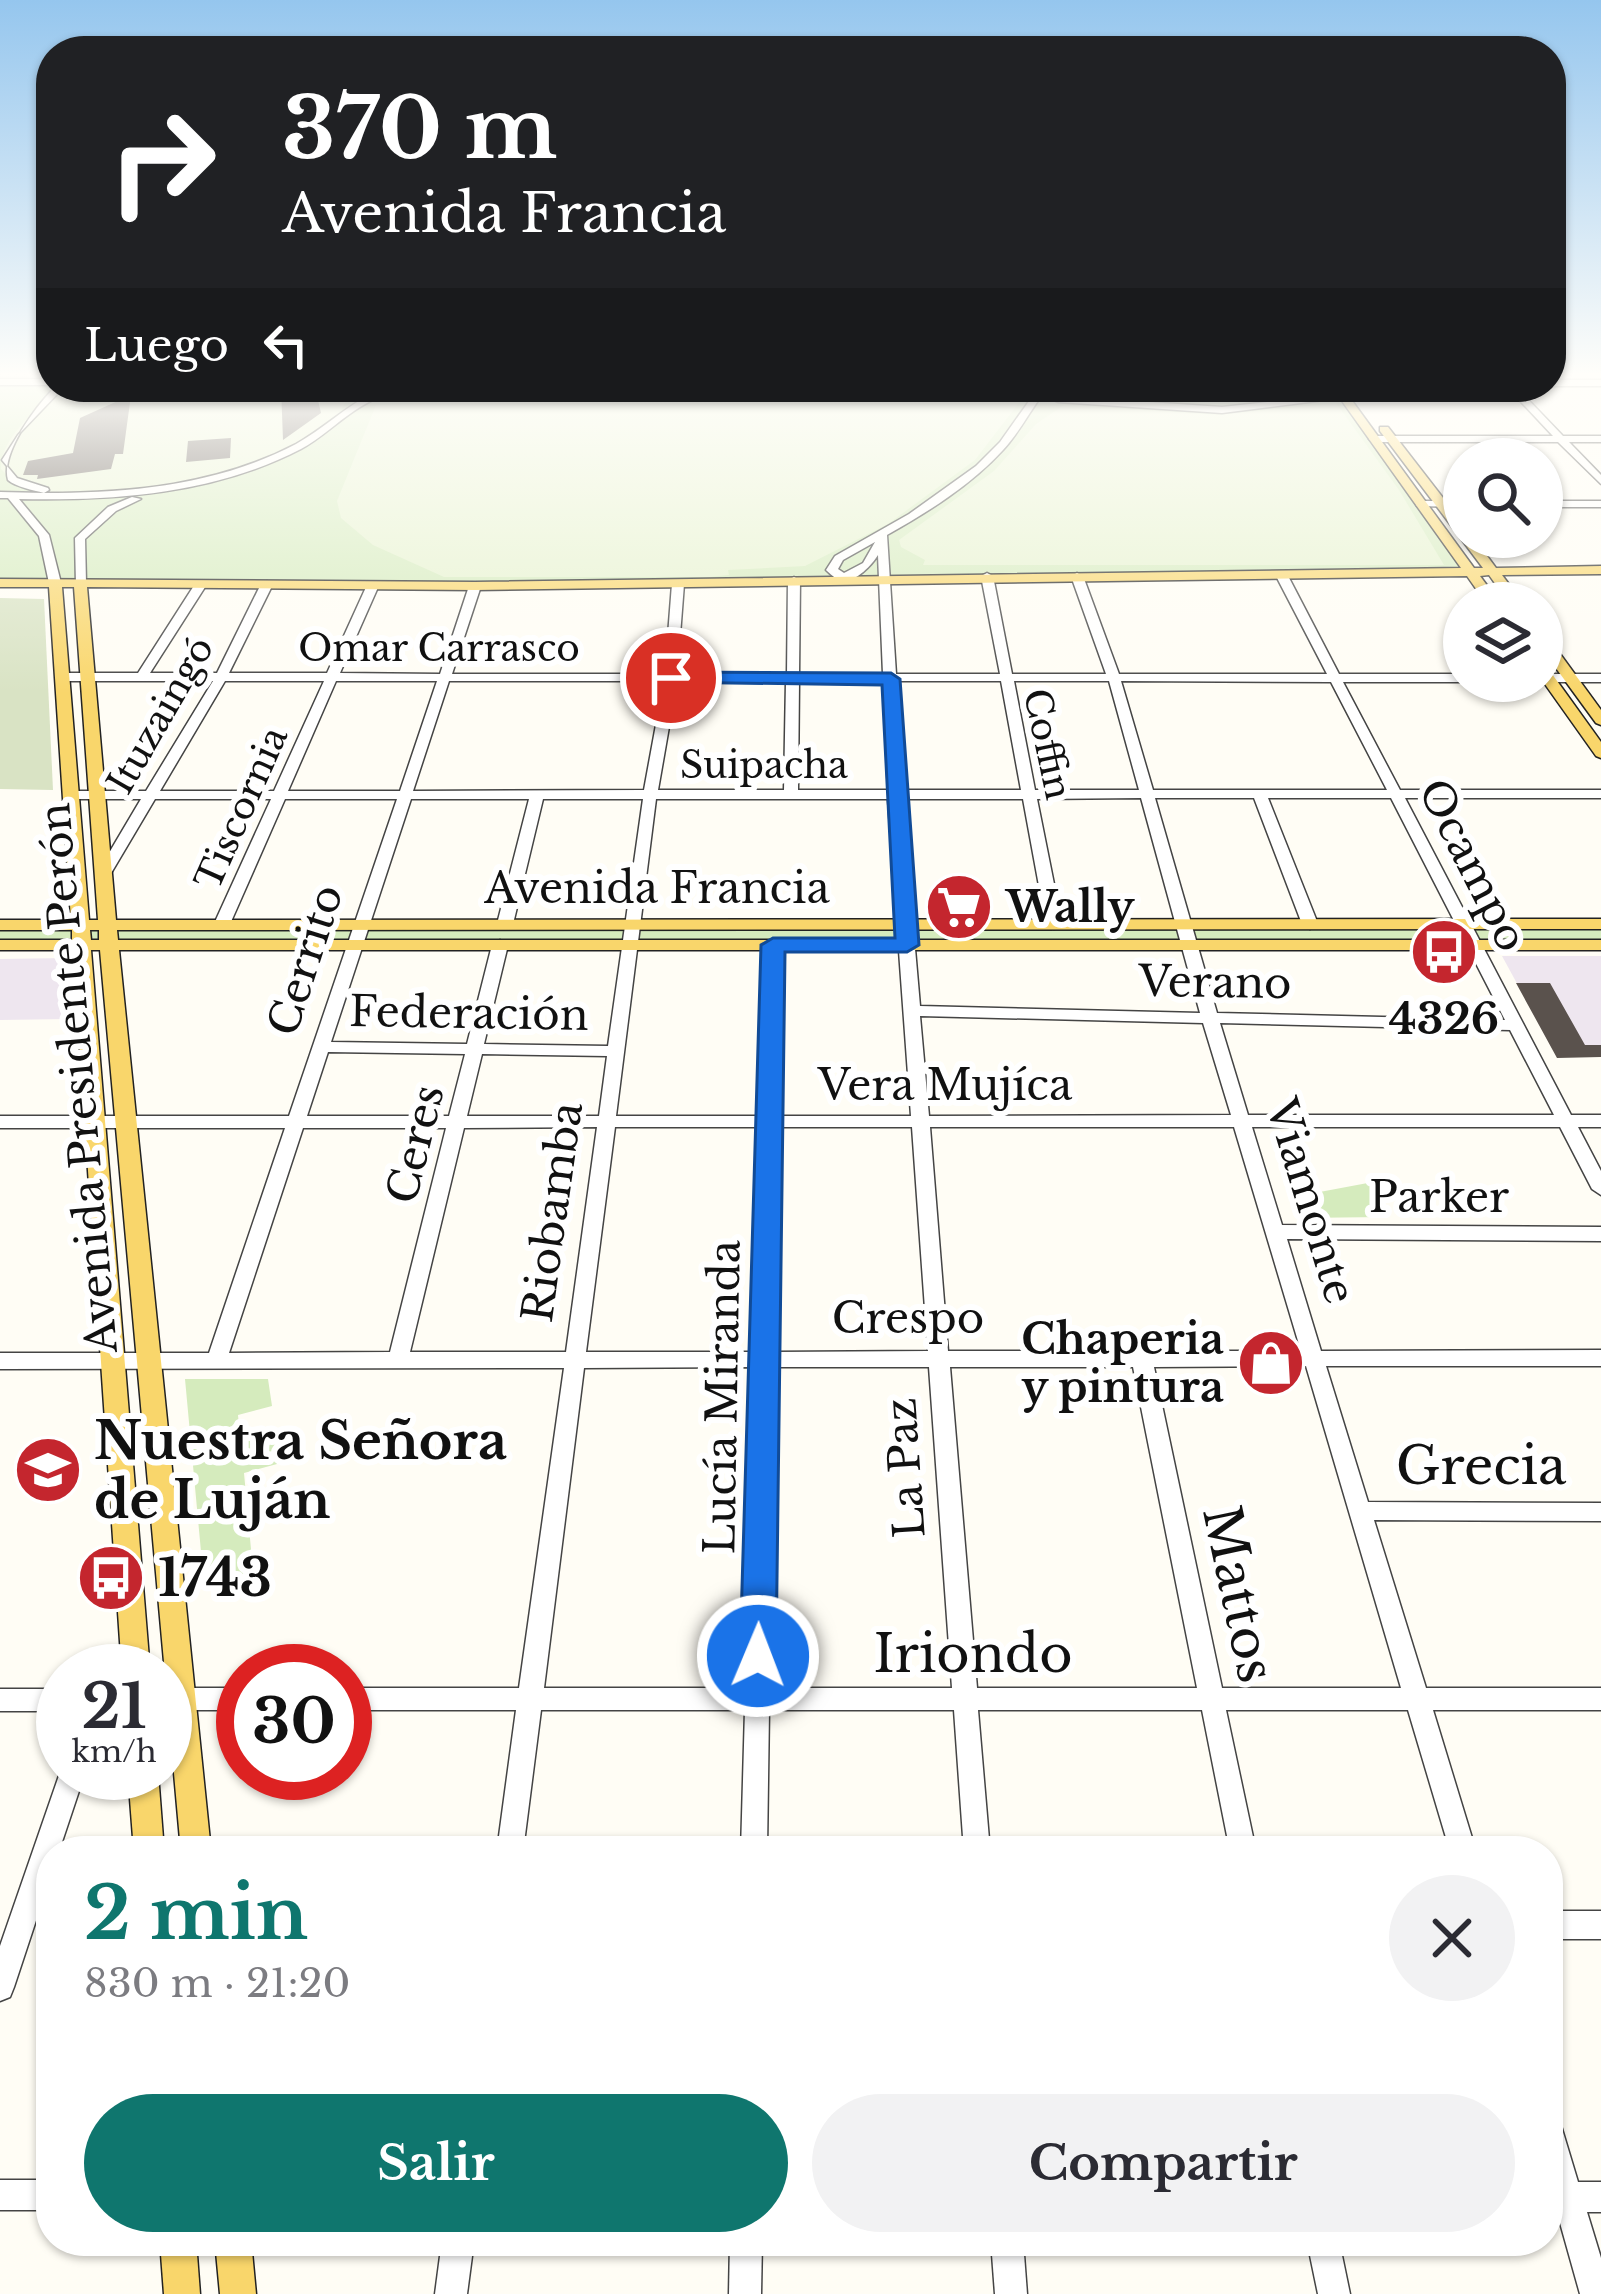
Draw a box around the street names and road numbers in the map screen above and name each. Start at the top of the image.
street label: Omar Carrasco [298,626,580,671]
street label: Ituzaingó [97,629,223,802]
street label: Coffin [1014,685,1081,804]
street label: Tiscornia [186,720,297,897]
street label: Suipacha [680,743,848,788]
street label: Ocampo [1407,770,1539,960]
street label: Avenida Presidente Perón [28,801,128,1356]
street label: Avenida Francia [483,862,830,914]
street label: Cerrito [256,878,354,1042]
street label: Verano [1137,955,1292,1009]
street label: Federación [349,985,589,1041]
street label: Vera Mujíca [817,1059,1073,1111]
street label: Ceres [375,1079,455,1209]
street label: Viamonte [1255,1091,1367,1310]
street label: Riobamba [511,1098,593,1325]
street label: Parker [1369,1171,1509,1223]
street label: Lucía Miranda [693,1239,751,1555]
street label: Crespo [832,1292,984,1344]
street label: La Paz [874,1396,936,1540]
street label: Grecia [1396,1435,1567,1498]
street label: Mattos [1189,1500,1288,1688]
street label: Iriondo [873,1623,1073,1686]

